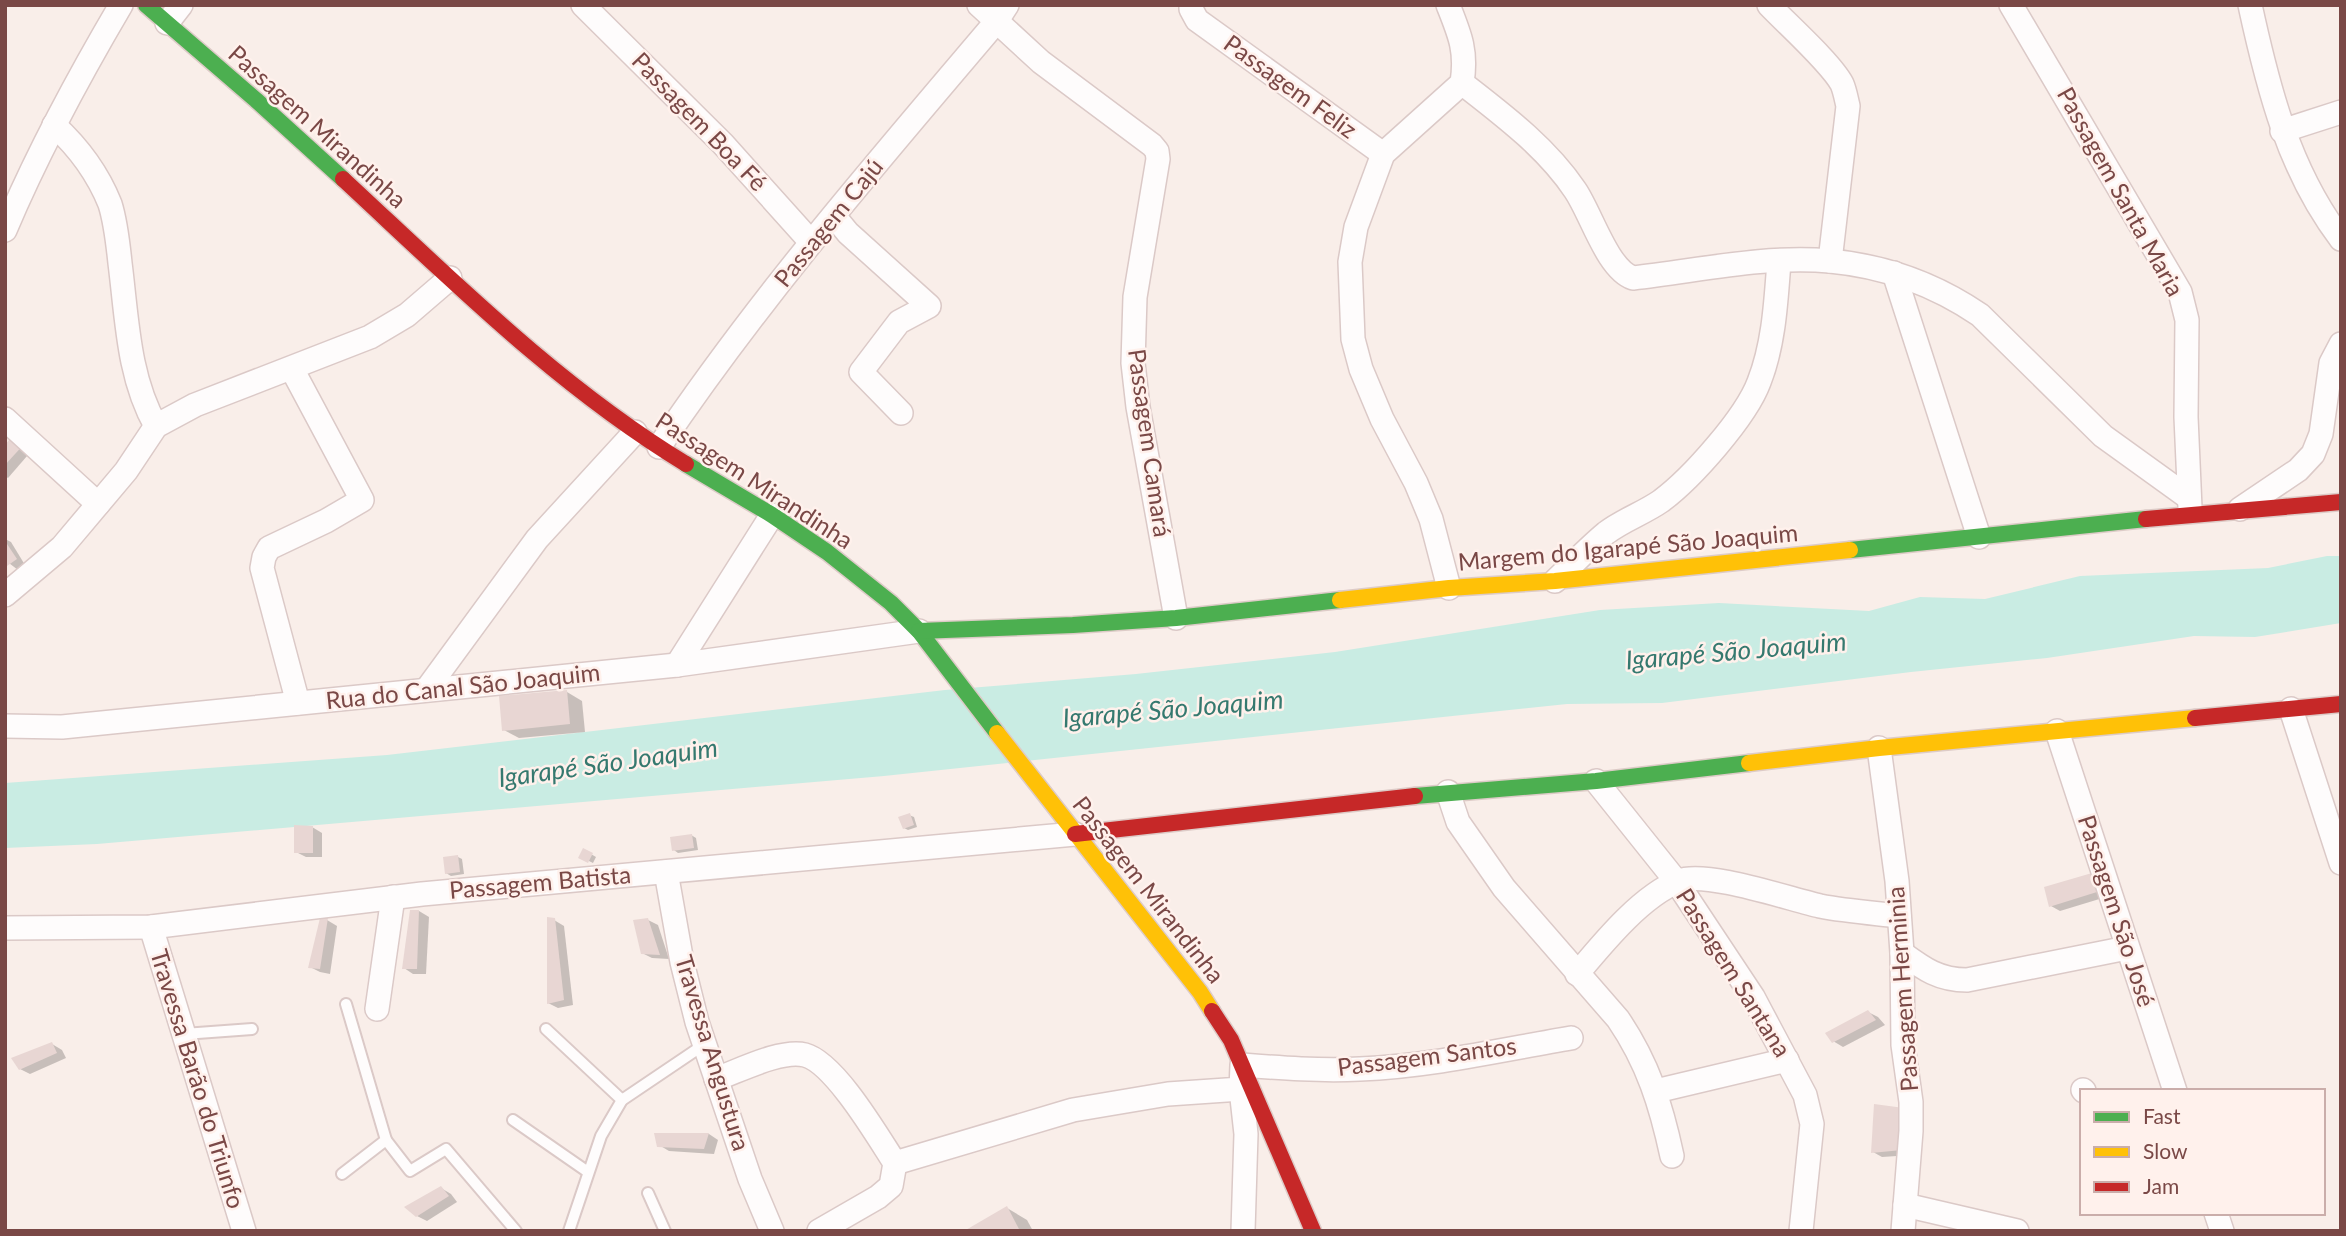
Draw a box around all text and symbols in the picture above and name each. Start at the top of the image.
street label: Passagem Feliz [1219,28,1363,144]
street label: Passagem Mirandinha [223,38,413,213]
street label: Passagem Boa Fé [627,46,774,196]
street label: Passagem Santa Maria [2052,82,2191,301]
street label: Passagem Cajú [767,152,888,292]
street label: Passagem Camará [1123,347,1178,539]
street label: Passagem Mirandinha [651,405,859,554]
street label: Margem do Igarapé São Joaquim [1457,517,1799,576]
water label: Igarapé São Joaquim [1624,624,1848,676]
street label: Rua do Canal São Joaquim [324,657,601,714]
water label: Igarapé São Joaquim [1061,682,1285,734]
water label: Igarapé São Joaquim [496,731,720,793]
street label: Passagem Mirandinha [1067,790,1231,988]
street label: Passagem São José [2073,811,2162,1010]
street label: Passagem Batista [448,859,632,904]
street label: Passagem Santana [1671,883,1798,1062]
street label: Passagem Herminia [1880,886,1923,1093]
street label: Travessa Barão do Triunfo [145,945,252,1212]
street label: Travessa Angustura [670,951,757,1154]
street label: Passagem Santos [1336,1030,1518,1081]
legend [2080,1089,2325,1215]
text: Fast [2143,1103,2181,1128]
text: Slow [2143,1138,2188,1163]
text: Jam [2143,1173,2179,1198]

